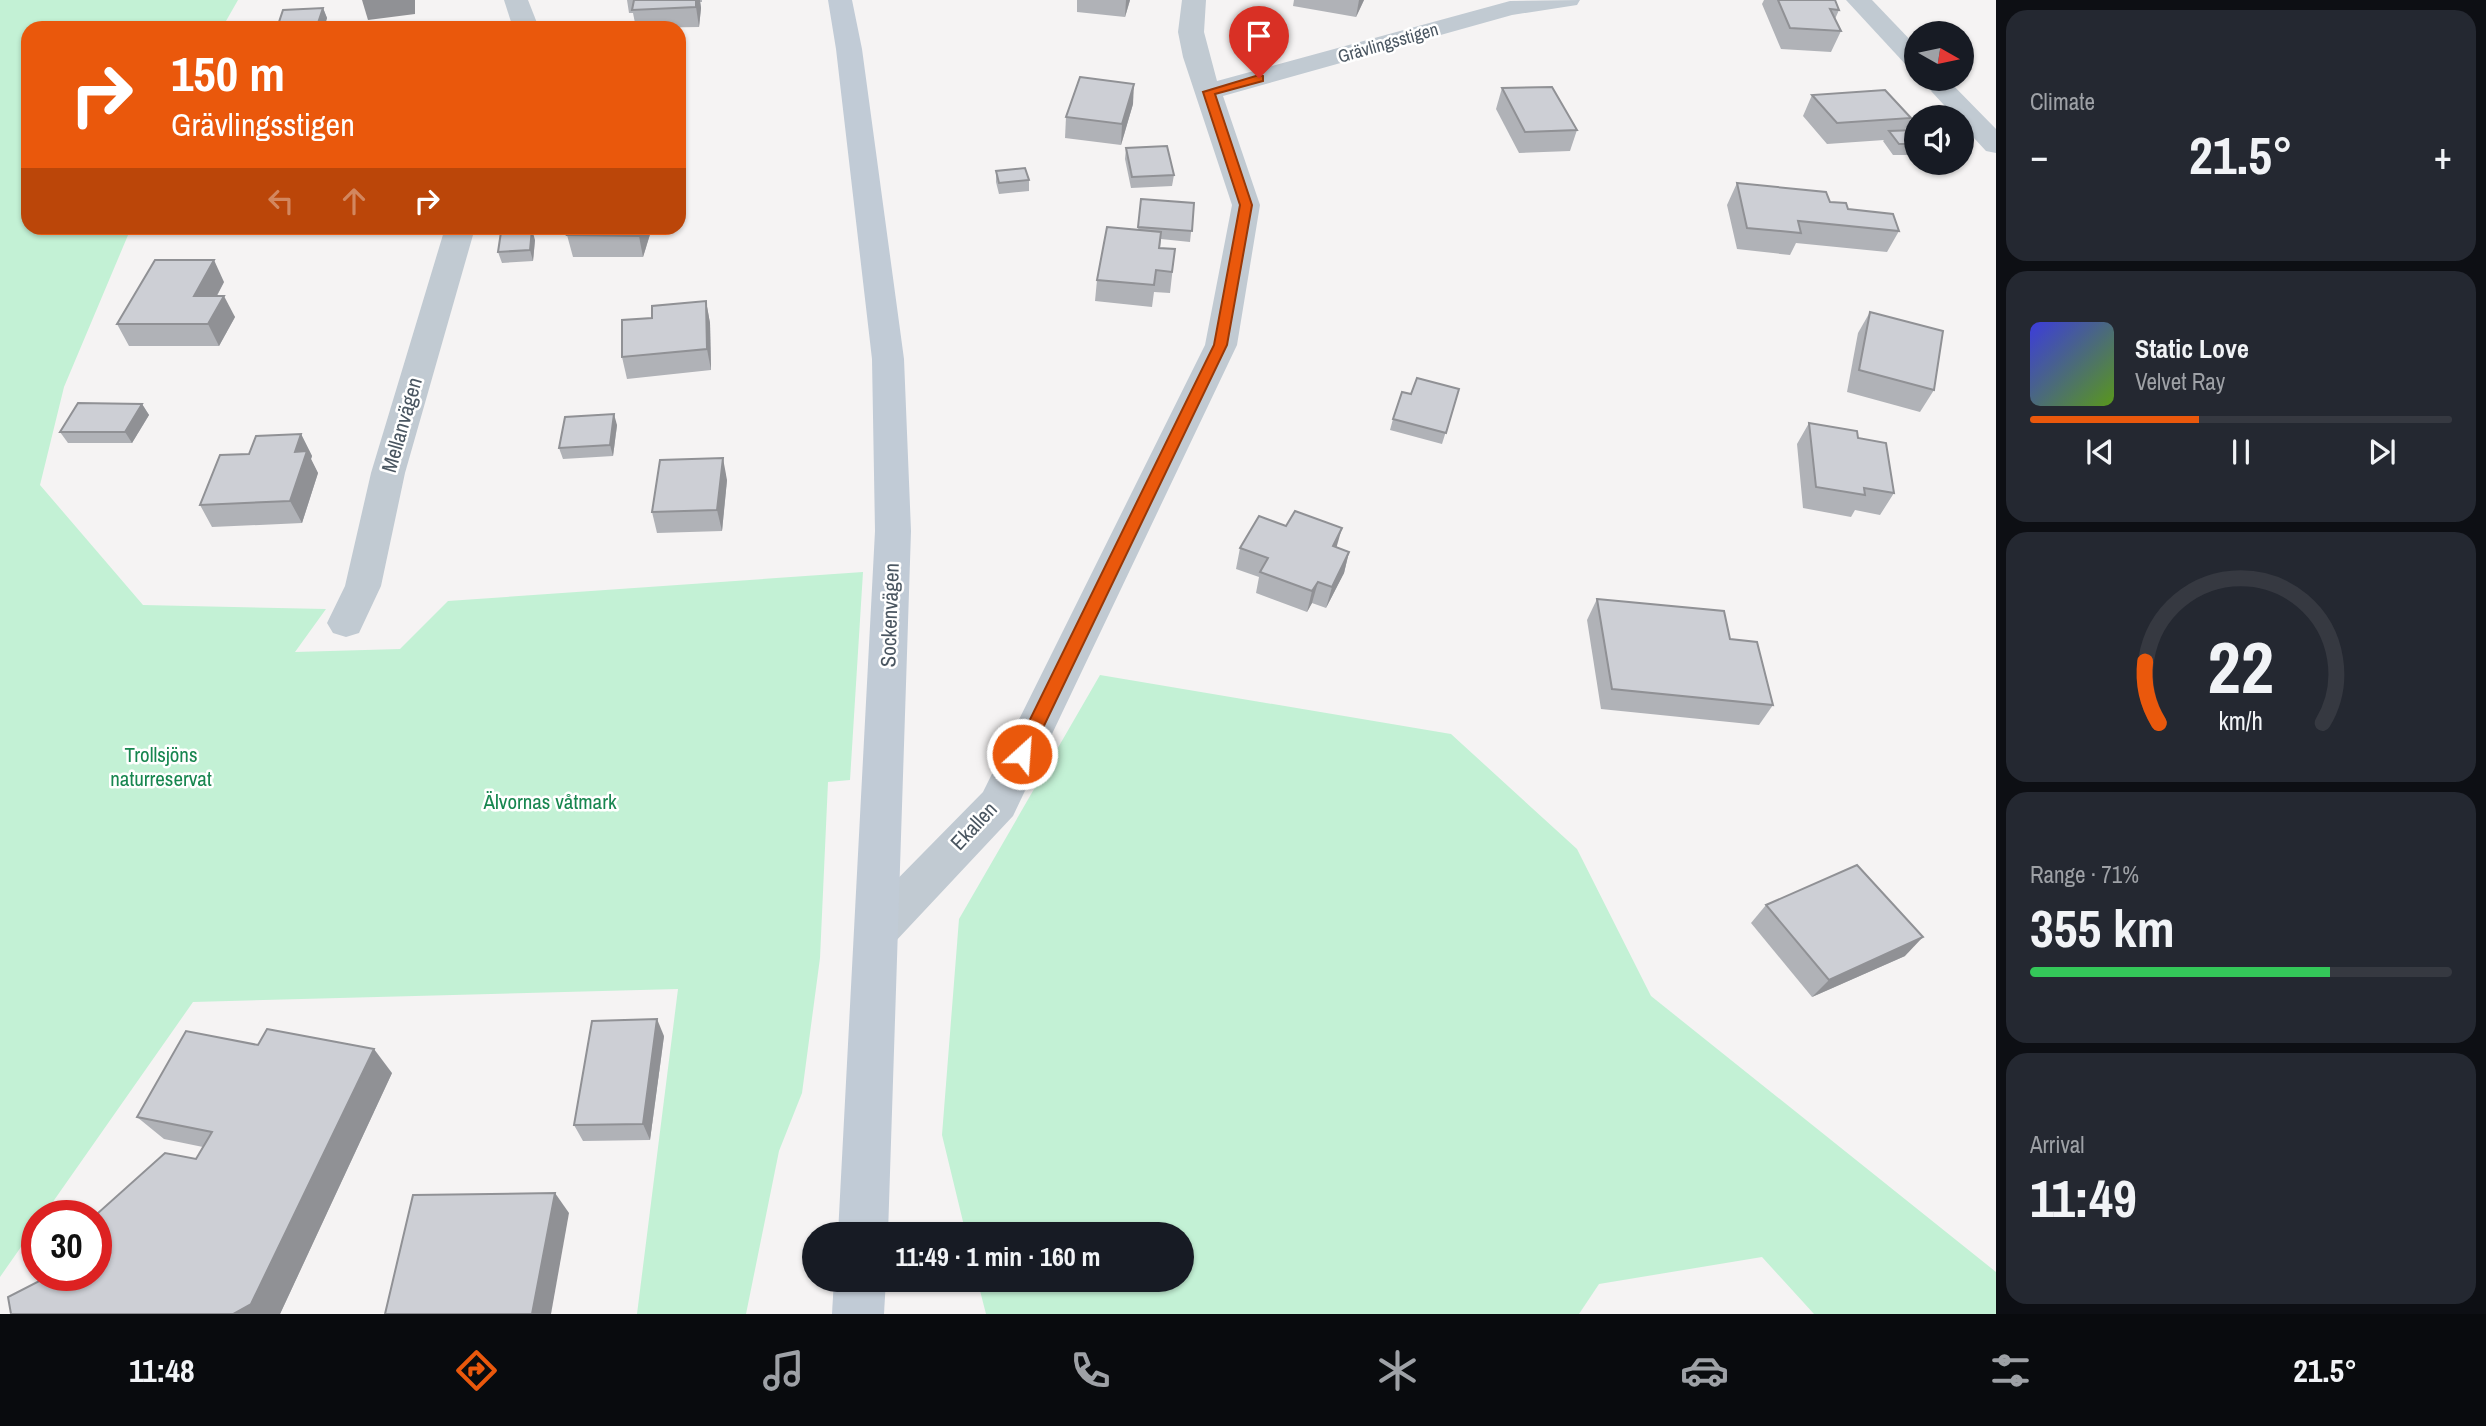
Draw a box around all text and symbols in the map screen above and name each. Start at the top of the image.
pin [1229,6,1289,78]
street label: Grävlingsstigen [1335,16,1441,69]
icon: arrive [1240,17,1278,55]
north arrow [1904,21,1974,91]
map controls [1904,21,1974,175]
text: 150 m [171,40,285,106]
icon: right [56,49,147,140]
text: Climate [2030,86,2095,117]
text: Grävlingsstigen [171,103,355,146]
button: sound [1904,105,1974,175]
text: 21.5° [2189,120,2293,190]
text: − [2030,130,2048,181]
text: + [2434,130,2452,181]
icon: left [262,182,300,220]
icon: ahead [335,182,373,220]
icon: right [408,182,446,220]
text: Static Love [2135,331,2249,366]
text: Velvet Ray [2135,366,2225,397]
street label: Mellanvägen [374,374,429,476]
icon: previous [2081,433,2119,471]
icon: pause [2222,433,2260,471]
icon: next [2363,433,2401,471]
street label: Sockenvägen [873,562,906,668]
text: 22 [2208,618,2274,716]
text: km/h [2219,704,2263,738]
position arrow [985,717,1059,791]
park label: Trollsjöns naturreservat [110,740,212,793]
park label: Älvornas våtmark [482,787,617,816]
street label: Ekallen [944,795,1004,856]
text: Range · 71% [2030,859,2139,890]
text: 355 km [2030,893,2175,963]
text: Arrival [2030,1129,2085,1160]
text: 11:49 [2030,1163,2137,1233]
speed limit sign: 30 [21,1200,112,1291]
text: 11:49 · 1 min · 160 m [895,1239,1101,1274]
icon: directions [452,1346,501,1395]
icon: music [759,1346,808,1395]
icon: phone [1066,1346,1115,1395]
icon: climate [1373,1346,1422,1395]
icon: car [1680,1346,1729,1395]
icon: filters [1986,1346,2035,1395]
text: 11:48 [129,1349,195,1392]
text: 21.5° [2293,1349,2357,1392]

